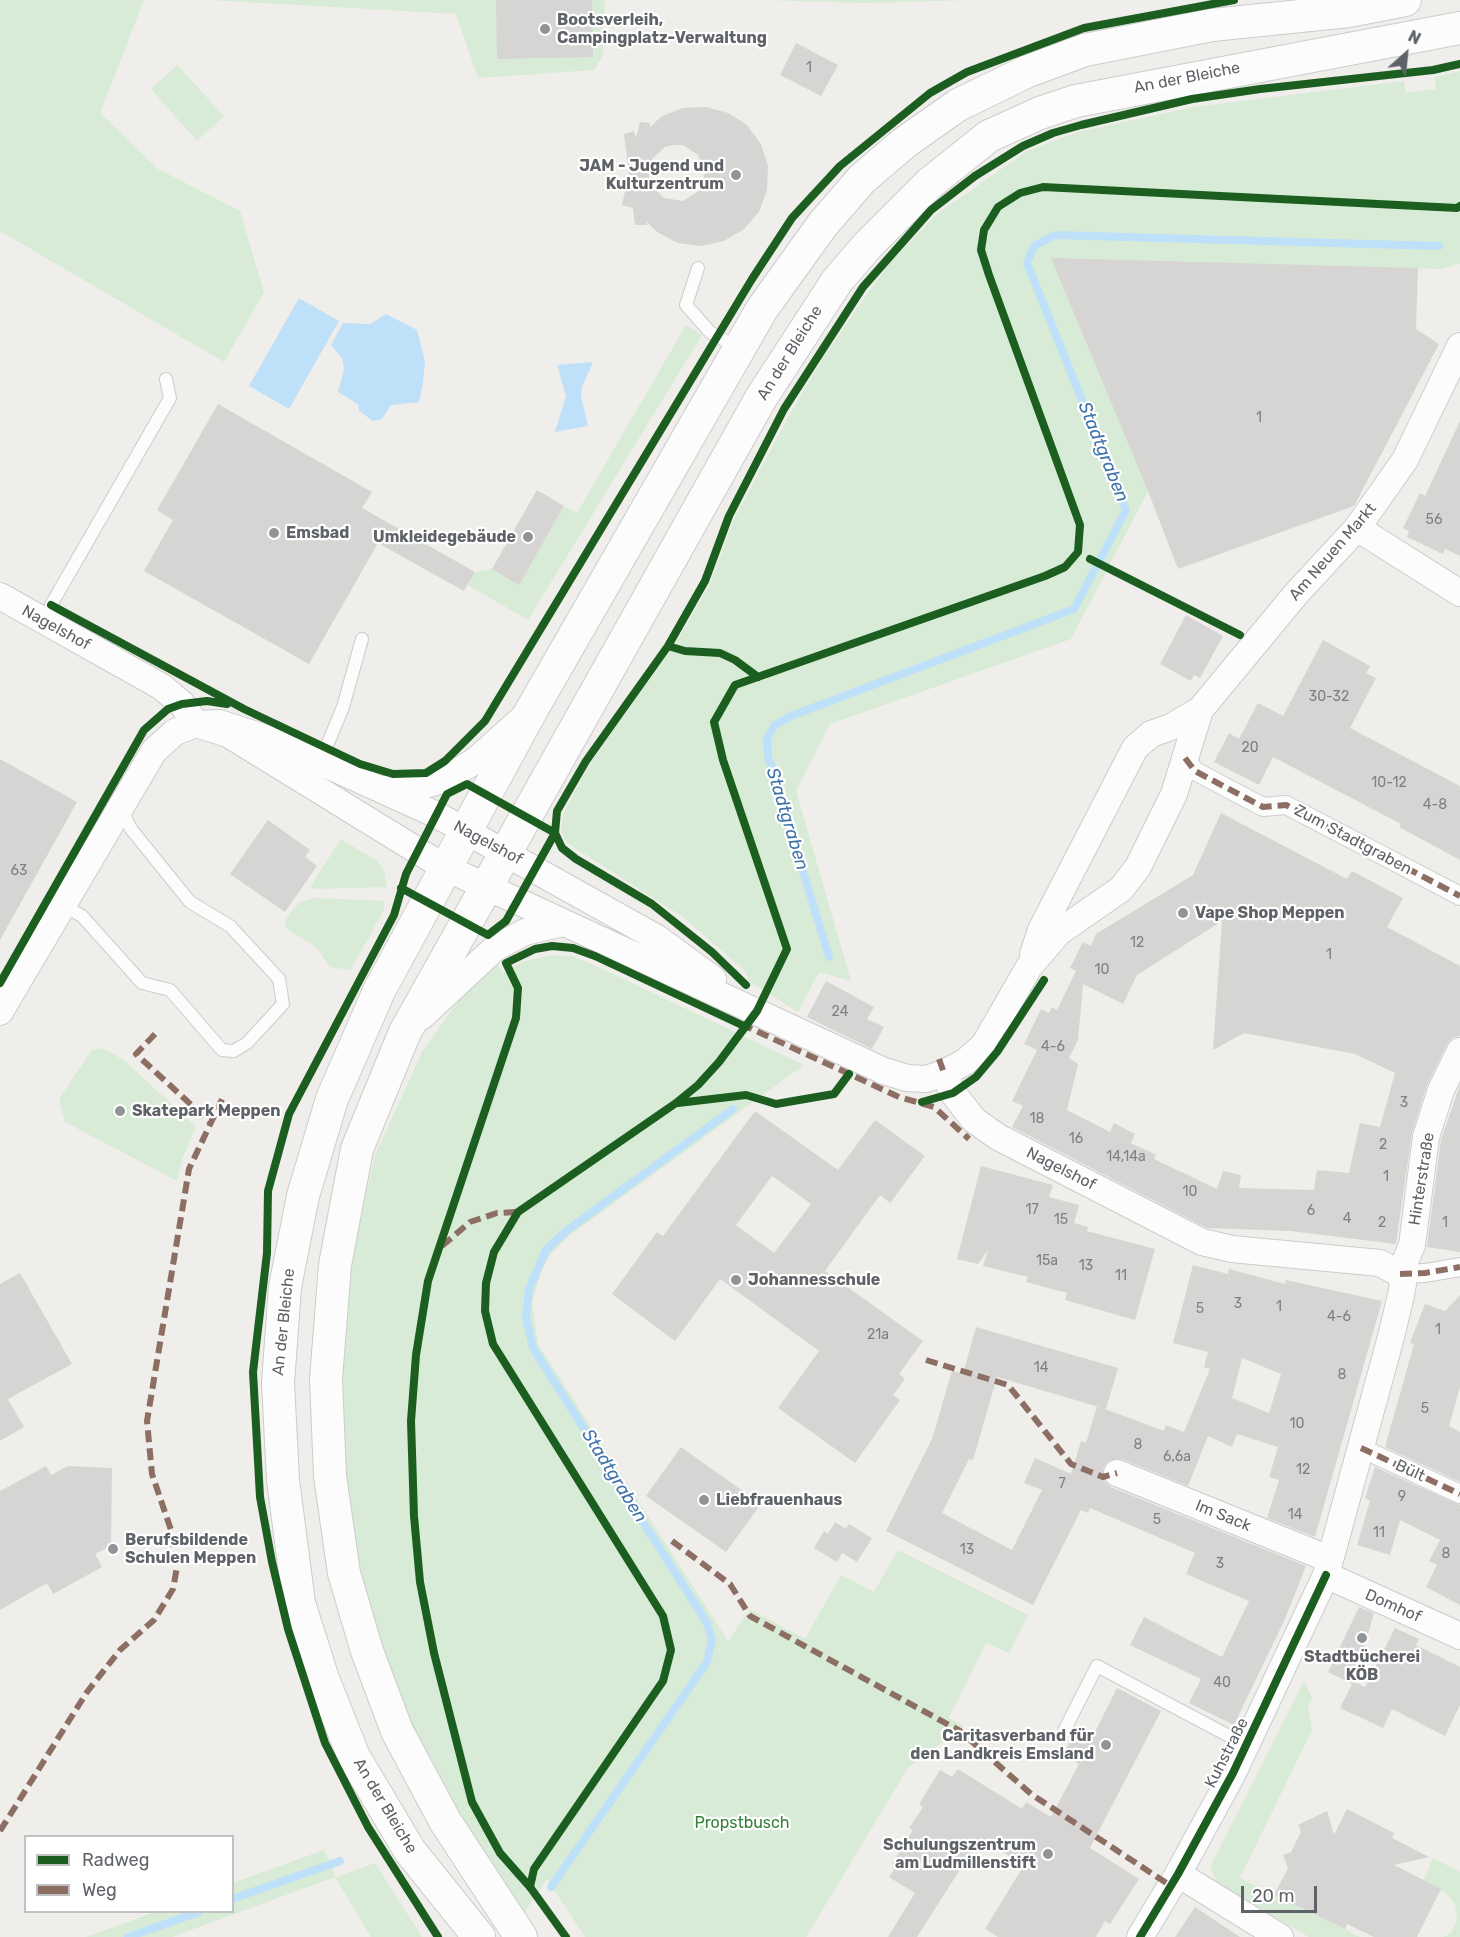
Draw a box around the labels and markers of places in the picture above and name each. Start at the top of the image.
place label: Bootsverleih, Campingplatz-Verwaltung [557,10,767,48]
marker: Bootsverleih, Campingplatz-Verwaltung [538,22,552,36]
place label: JAM - Jugend und Kulturzentrum [579,156,724,194]
marker: JAM - Jugend und Kulturzentrum [729,168,743,182]
place label: Emsbad [286,523,349,543]
marker: Emsbad [267,526,281,540]
place label: Umkleidegebäude [373,527,516,547]
marker: Umkleidegebäude [521,530,535,544]
place label: Vape Shop Meppen [1195,903,1345,923]
marker: Vape Shop Meppen [1176,906,1190,920]
place label: Skatepark Meppen [132,1101,280,1121]
marker: Skatepark Meppen [113,1104,127,1118]
place label: Johannesschule [748,1270,880,1290]
marker: Johannesschule [729,1273,743,1287]
place label: Liebfrauenhaus [716,1490,842,1510]
marker: Liebfrauenhaus [697,1493,711,1507]
place label: Berufsbildende Schulen Meppen [125,1530,256,1568]
marker: Berufsbildende Schulen Meppen [106,1542,120,1556]
marker: Stadtbücherei KÖB [1355,1631,1369,1645]
place label: Stadtbücherei KÖB [1304,1647,1420,1685]
place label: Caritasverband für den Landkreis Emsland [910,1726,1094,1764]
marker: Caritasverband für den Landkreis Emsland [1099,1738,1113,1752]
place label: Schulungszentrum am Ludmillenstift [883,1835,1036,1873]
marker: Schulungszentrum am Ludmillenstift [1041,1847,1055,1861]

